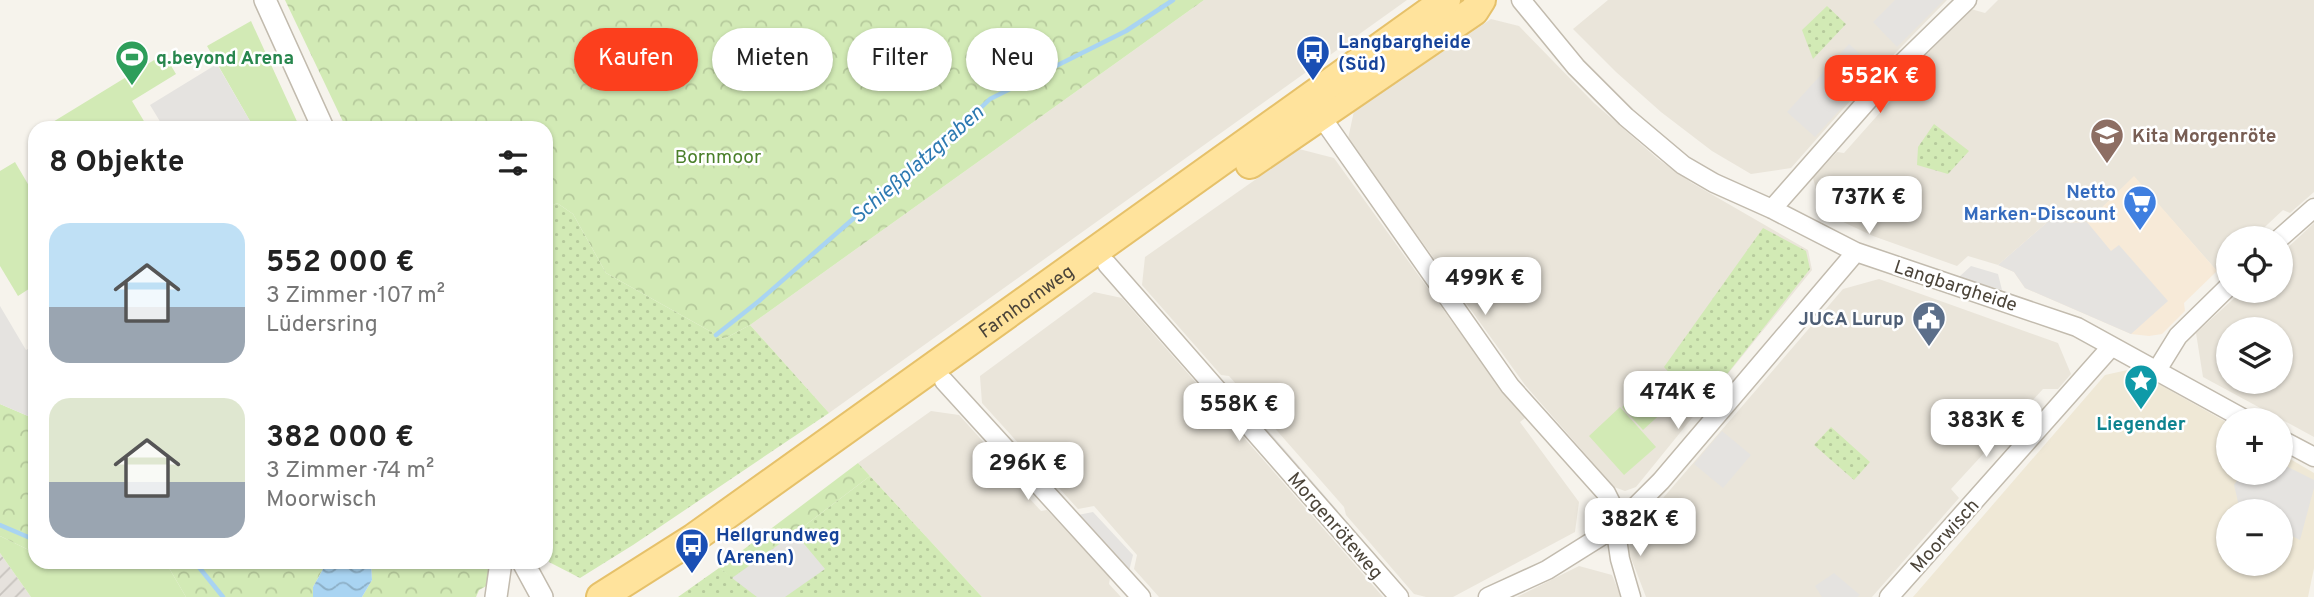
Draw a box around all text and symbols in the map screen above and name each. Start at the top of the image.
chip: Kaufen [574,28,698,91]
chip: Mieten [712,28,833,91]
chip: Filter [847,28,952,91]
chip: Neu [966,28,1058,91]
place label: Langbargheide (Süd) [1338,31,1471,77]
bus stop icon: Langbargheide (Süd) [1294,33,1332,82]
sports icon: q.beyond Arena [113,38,151,87]
place label: q.beyond Arena [156,47,294,71]
pin: 552K € [1823,55,1937,115]
text: 552K € [1841,63,1919,92]
water label: Schießplatzgraben [846,99,991,230]
school or university icon: Kita Morgenröte [2088,116,2126,165]
place label: Kita Morgenröte [2132,125,2276,149]
icon: filters [494,144,532,182]
text: 8 Objekte [49,145,184,182]
park label: Bornmoor [675,146,762,170]
pin: 737K € [1812,176,1926,236]
place label: Netto Marken-Discount [1964,181,2116,227]
supermarket icon: Netto Marken-Discount [2121,183,2159,232]
text: 737K € [1832,184,1906,213]
map controls [2216,226,2293,576]
button: locate [2216,226,2293,303]
text: 552 000 € [266,245,414,282]
icon: home [105,251,189,335]
street label: Langbargheide [1891,256,2020,318]
pin: 499K € [1428,258,1542,317]
street label: Farnhornweg [975,260,1079,344]
text: 499K € [1445,265,1525,294]
text: 3 Zimmer · 107 m² [266,282,445,311]
public building icon: JUCA Lurup [1910,299,1948,348]
place label: JUCA Lurup [1798,308,1904,332]
text: Lüdersring [266,311,378,340]
button: layers [2216,317,2293,394]
place icon: Liegender [2122,362,2160,411]
pin: 474K € [1621,372,1735,431]
text: 474K € [1640,379,1716,408]
pin: 558K € [1182,384,1296,443]
text: 558K € [1199,391,1279,420]
pin: 383K € [1929,400,2043,459]
text: 383K € [1947,407,2025,436]
button: + [2216,408,2293,485]
place label: Liegender [2096,413,2186,437]
text: 382 000 € [266,420,414,457]
icon: home [105,426,189,510]
pin: 296K € [971,442,1085,502]
text: 296K € [989,450,1067,479]
text: 3 Zimmer · 74 m² [266,457,434,486]
street label: Morgenröteweg [1281,468,1388,585]
text: Moorwisch [266,486,377,515]
street label: Moorwisch [1906,494,1985,578]
pin: 382K € [1583,498,1697,558]
button: − [2216,499,2293,576]
text: 382K € [1601,506,1679,535]
place label: Hellgrundweg (Arenen) [716,524,840,570]
bus stop icon: Hellgrundweg (Arenen) [673,526,711,575]

